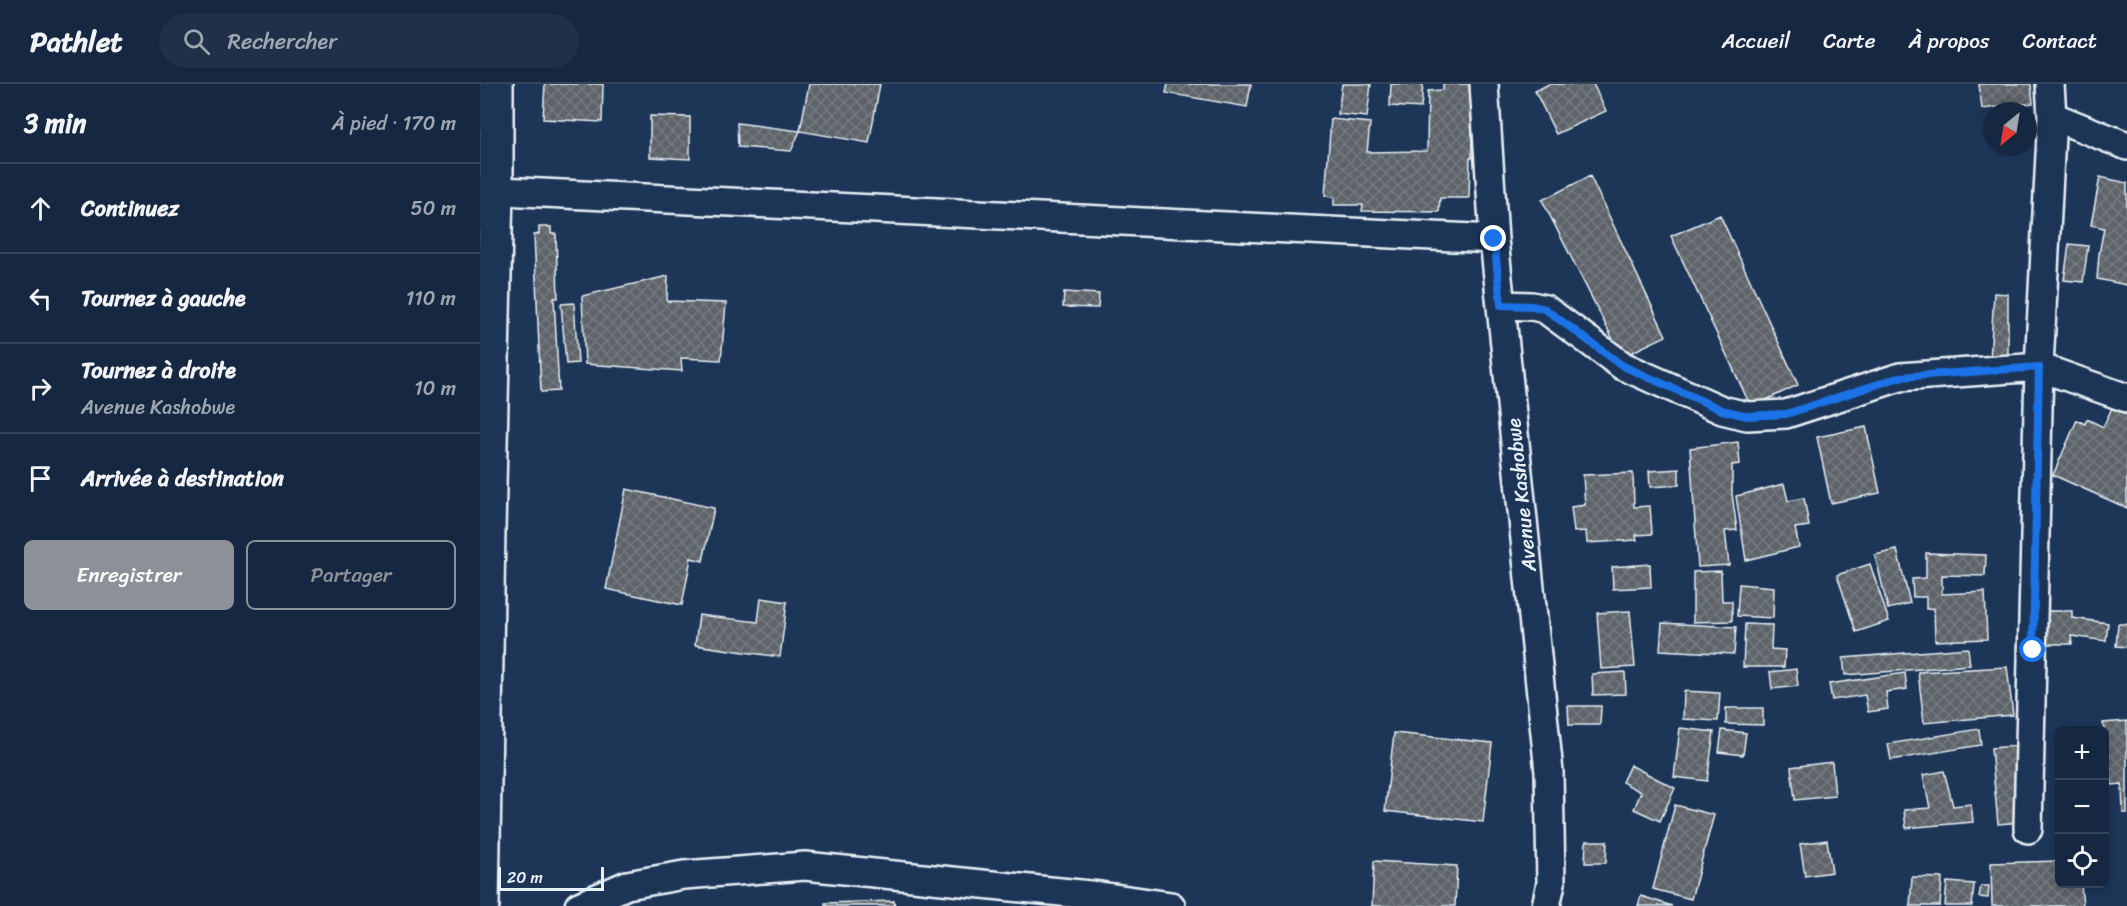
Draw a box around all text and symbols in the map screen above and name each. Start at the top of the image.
search box [159,14,579,68]
text: Pathlet [30,17,123,66]
text: Rechercher [228,22,337,61]
text: Accueil [1722,22,1790,60]
text: Carte [1823,22,1876,60]
text: À propos [1909,22,1990,60]
text: Contact [2023,22,2097,60]
icon: search [180,25,213,58]
text: 3 min [24,100,86,146]
north arrow [1983,102,2037,156]
text: À pied · 170 m [332,106,456,141]
text: Continuez [81,189,179,228]
text: 50 m [411,191,456,226]
icon: ahead [24,192,57,225]
route end [1480,225,1506,251]
text: Tournez à gauche [81,279,246,318]
text: 110 m [406,281,456,316]
icon: left [24,282,57,315]
text: Tournez à droite [81,351,236,390]
text: 10 m [414,371,456,406]
icon: right [24,372,57,405]
text: Avenue Kashobwe [81,390,235,425]
street label: Avenue Kashobwe [1496,416,1547,574]
text: Arrivée à destination [81,459,284,498]
icon: arrive [24,462,57,495]
button: Enregistrer [24,540,234,610]
button: Partager [246,540,456,610]
route start [2019,636,2045,662]
map controls [2055,726,2109,888]
button: + [2055,726,2109,780]
button: − [2055,780,2109,834]
button: locate [2055,834,2109,888]
text: 20 m [507,863,543,892]
scale bar [498,864,604,892]

